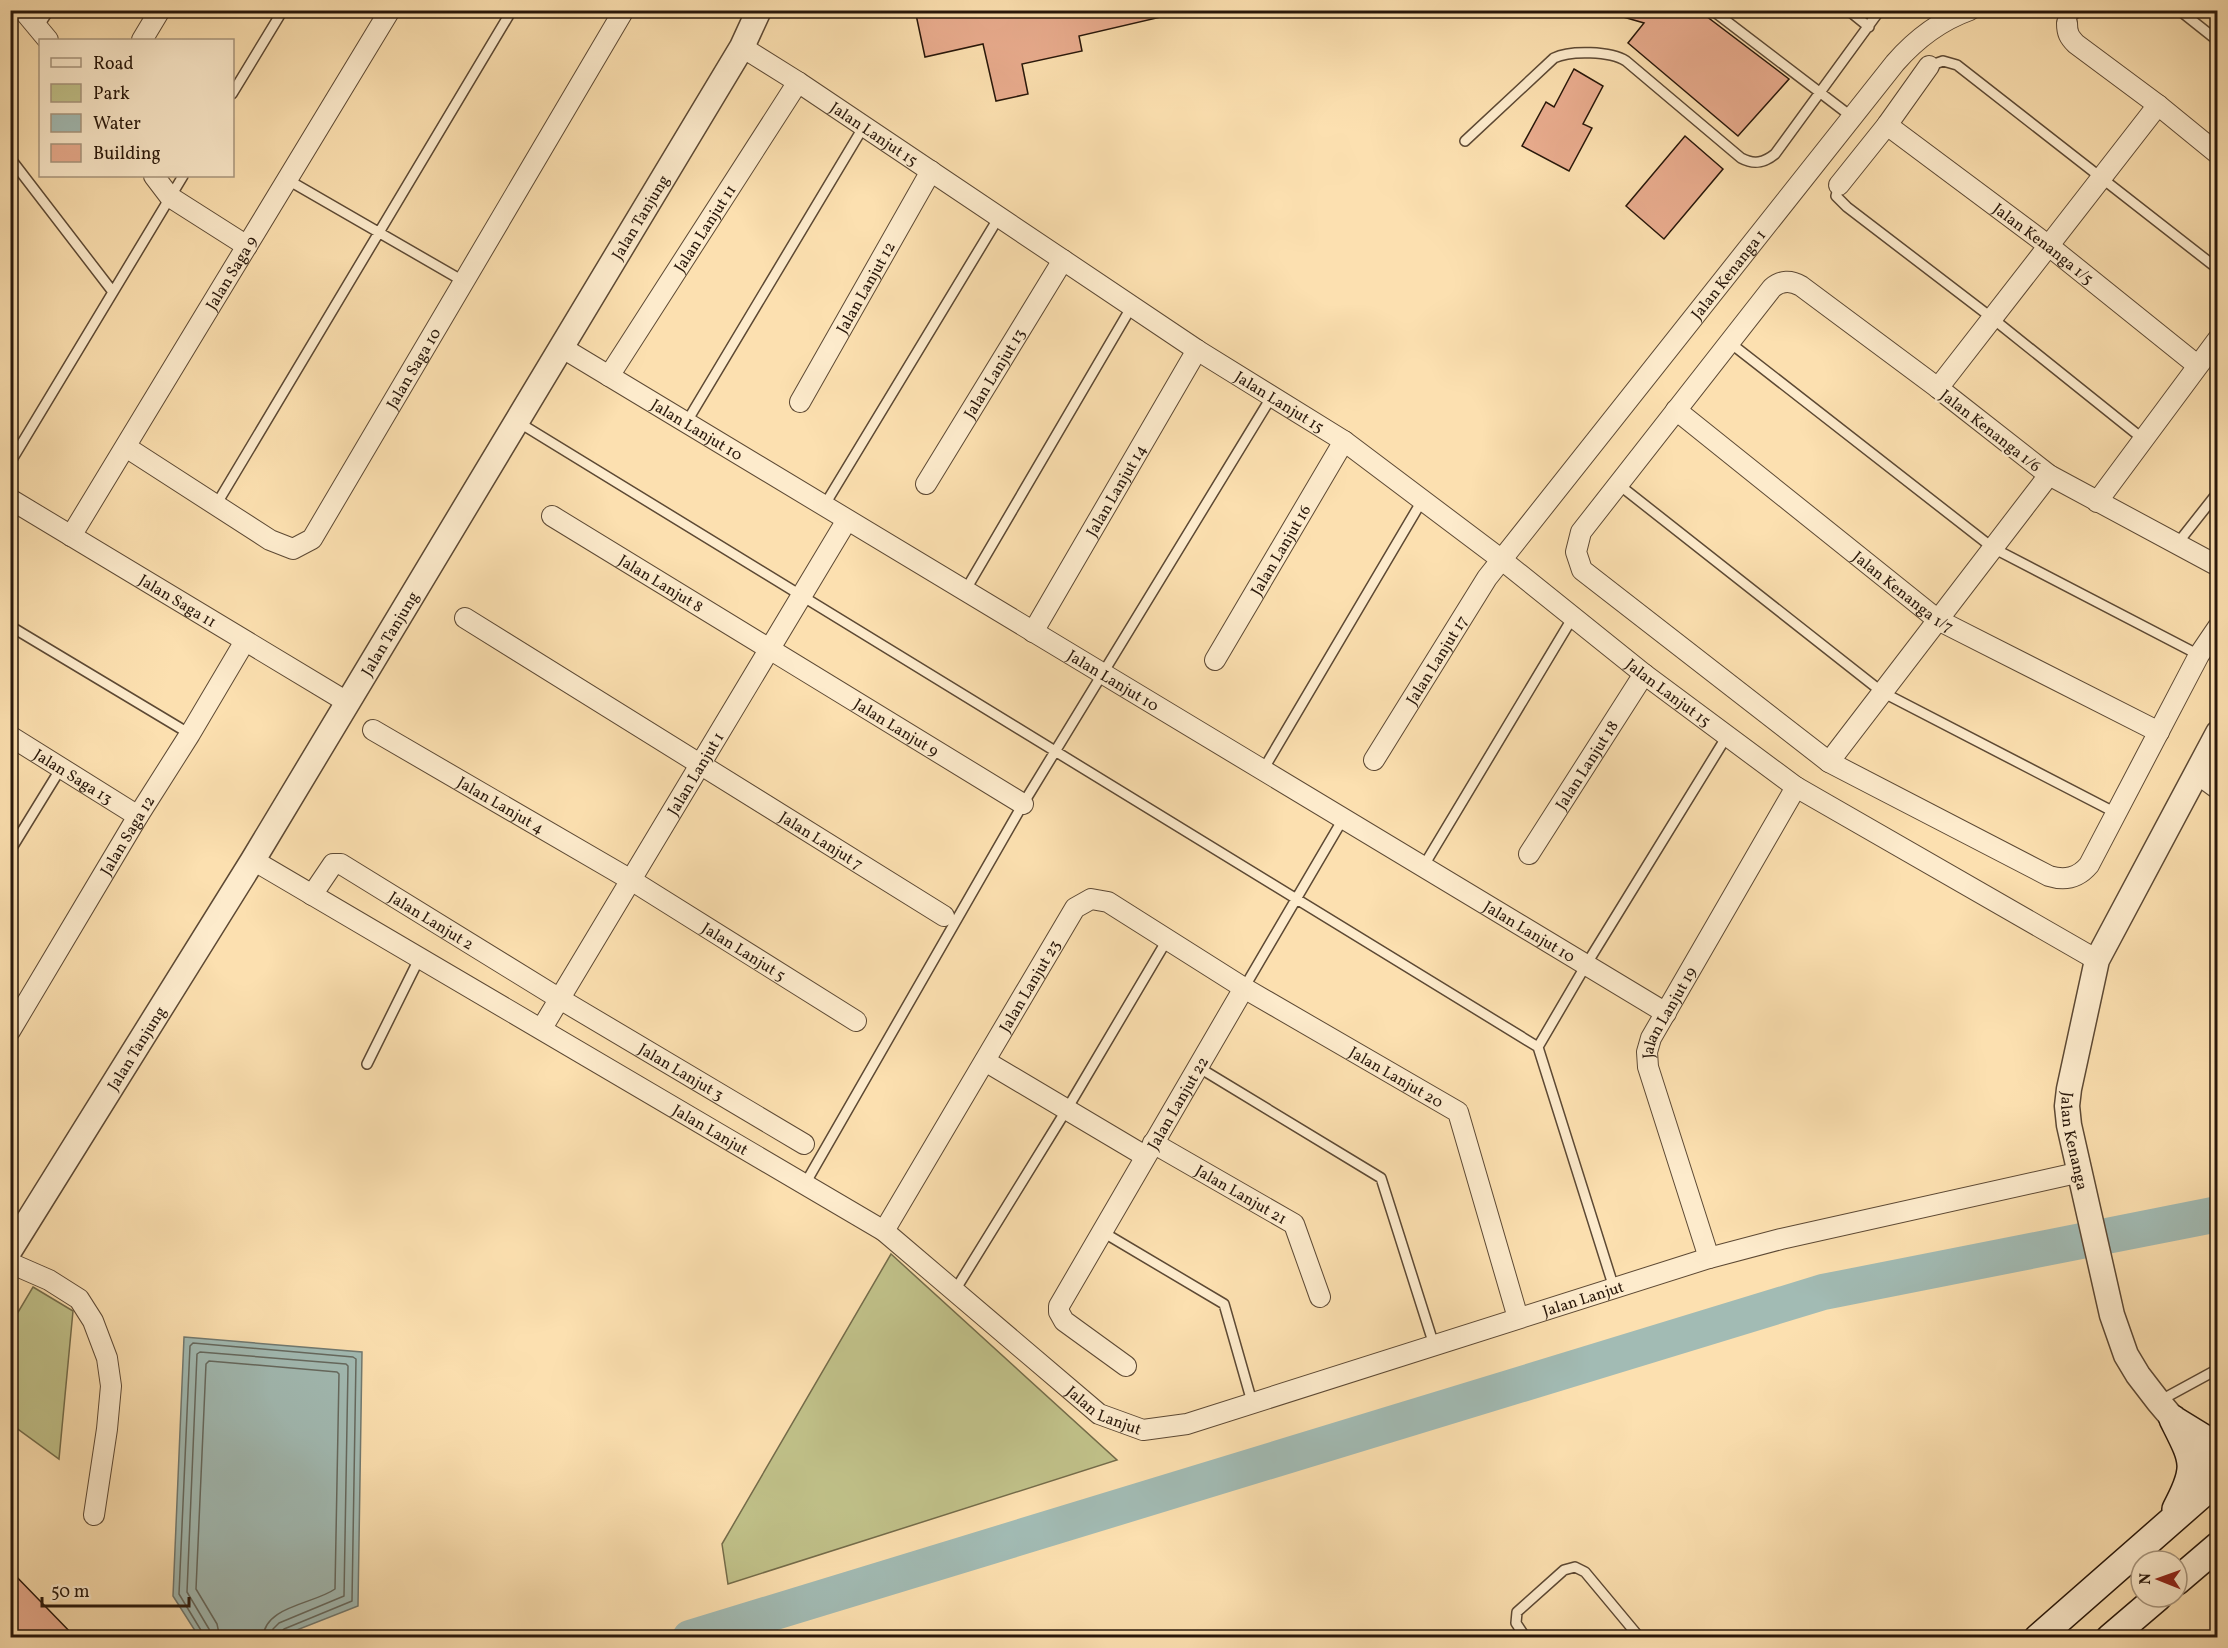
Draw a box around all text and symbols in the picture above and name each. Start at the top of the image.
legend [39,39,234,177]
text: Road [93,52,134,77]
text: Park [93,82,130,107]
street label: Jalan Lanjut 15 [825,97,922,172]
text: Water [93,112,141,137]
text: Building [93,142,161,167]
street label: Jalan Tanjung [607,171,676,265]
street label: Jalan Lanjut 11 [670,181,742,277]
street label: Jalan Kenanga 1/5 [1987,199,2097,290]
street label: Jalan Kenanga 1 [1687,226,1772,325]
street label: Jalan Saga 9 [201,232,263,315]
street label: Jalan Lanjut 12 [832,238,902,338]
street label: Jalan Saga 10 [382,324,447,414]
street label: Jalan Lanjut 13 [960,325,1032,423]
street label: Jalan Lanjut 15 [1230,367,1328,439]
street label: Jalan Kenanga 1/6 [1935,385,2045,478]
street label: Jalan Lanjut 10 [646,395,746,467]
street label: Jalan Lanjut 14 [1082,441,1153,541]
street label: Jalan Lanjut 16 [1246,501,1317,600]
street label: Jalan Kenanga 1/7 [1847,547,1957,639]
street label: Jalan Lanjut 8 [614,550,707,619]
street label: Jalan Saga 11 [134,570,220,634]
street label: Jalan Tanjung [357,588,425,681]
street label: Jalan Lanjut 17 [1402,612,1474,710]
street label: Jalan Lanjut 10 [1062,646,1162,718]
street label: Jalan Lanjut 15 [1620,654,1715,733]
street label: Jalan Lanjut 9 [849,694,942,763]
street label: Jalan Lanjut 18 [1551,717,1624,815]
street label: Jalan Lanjut 1 [663,728,730,820]
street label: Jalan Saga 13 [29,744,116,810]
street label: Jalan Lanjut 4 [452,772,547,840]
street label: Jalan Saga 12 [96,792,161,880]
street label: Jalan Lanjut 7 [774,807,867,876]
street label: Jalan Lanjut 2 [384,887,477,956]
street label: Jalan Lanjut 10 [1479,896,1579,969]
street label: Jalan Lanjut 5 [697,918,789,987]
street label: Jalan Lanjut 23 [995,936,1067,1037]
street label: Jalan Lanjut 19 [1638,963,1703,1059]
street label: Jalan Tanjung [103,1003,172,1095]
street label: Jalan Lanjut 3 [634,1039,727,1107]
street label: Jalan Lanjut 20 [1344,1042,1447,1114]
street label: Jalan Lanjut 22 [1143,1053,1215,1155]
street label: Jalan Kenanga [2054,1090,2092,1193]
street label: Jalan Lanjut [668,1100,752,1162]
street label: Jalan Lanjut 21 [1191,1160,1290,1231]
street label: Jalan Lanjut [1540,1277,1627,1323]
street label: Jalan Lanjut [1060,1382,1145,1442]
north arrow [2129,1549,2189,1609]
scale bar [42,1570,189,1608]
text: N [2135,1572,2157,1585]
text: 50 m [51,1580,90,1605]

